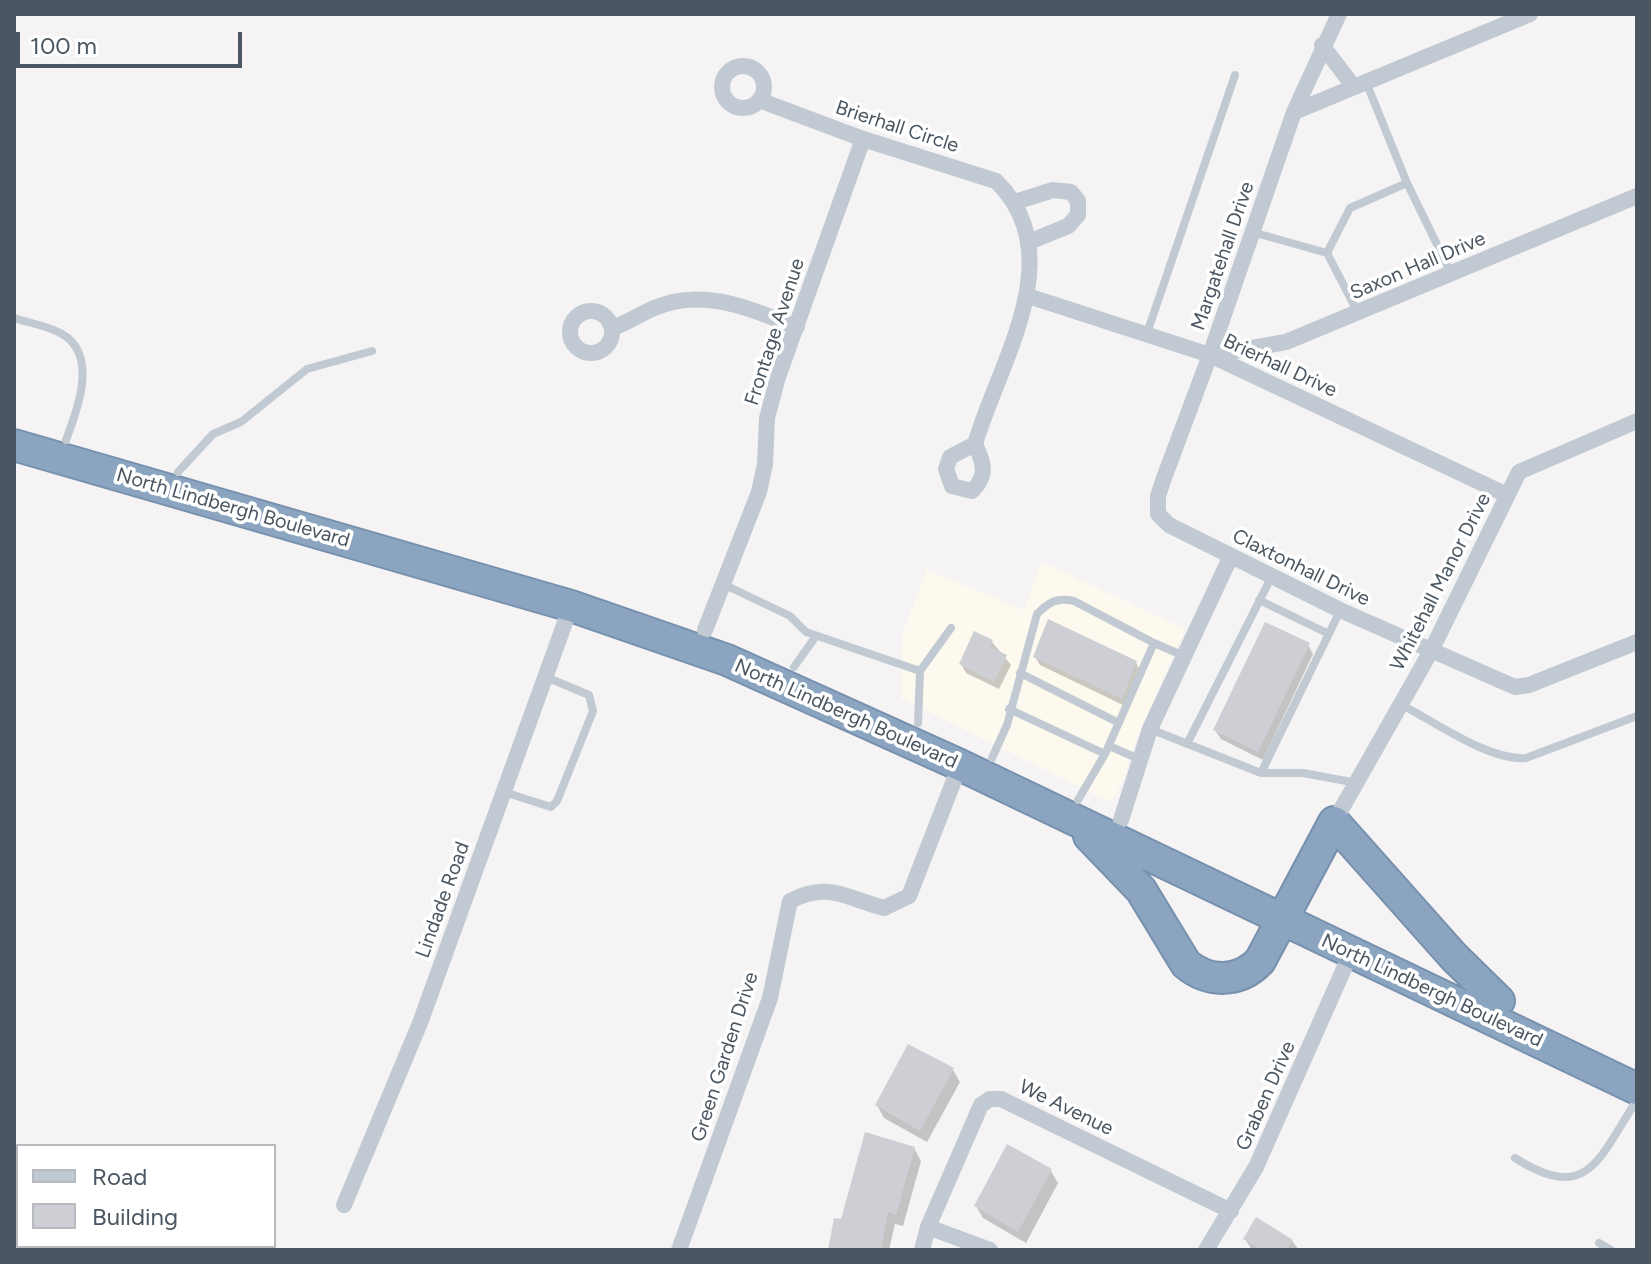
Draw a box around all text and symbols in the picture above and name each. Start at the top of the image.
scale bar [20,16,246,66]
text: 100 m [30,31,97,60]
street label: Brierhall Circle [832,96,962,158]
street label: Margatehall Drive [1186,179,1260,333]
street label: Saxon Hall Drive [1347,227,1489,305]
street label: Frontage Avenue [740,255,810,409]
street label: Brierhall Drive [1219,329,1341,403]
street label: North Lindbergh Boulevard [114,463,352,553]
street label: Whitehall Manor Drive [1386,489,1496,675]
street label: Claxtonhall Drive [1228,524,1374,612]
street label: North Lindbergh Boulevard [731,654,961,774]
street label: Lindade Road [411,839,475,961]
street label: North Lindbergh Boulevard [1317,929,1547,1053]
street label: Green Garden Drive [686,969,764,1145]
street label: Graben Drive [1231,1038,1301,1154]
street label: We Avenue [1015,1075,1117,1141]
legend [16,1144,276,1248]
text: Road [92,1162,147,1191]
text: Building [92,1202,178,1231]

